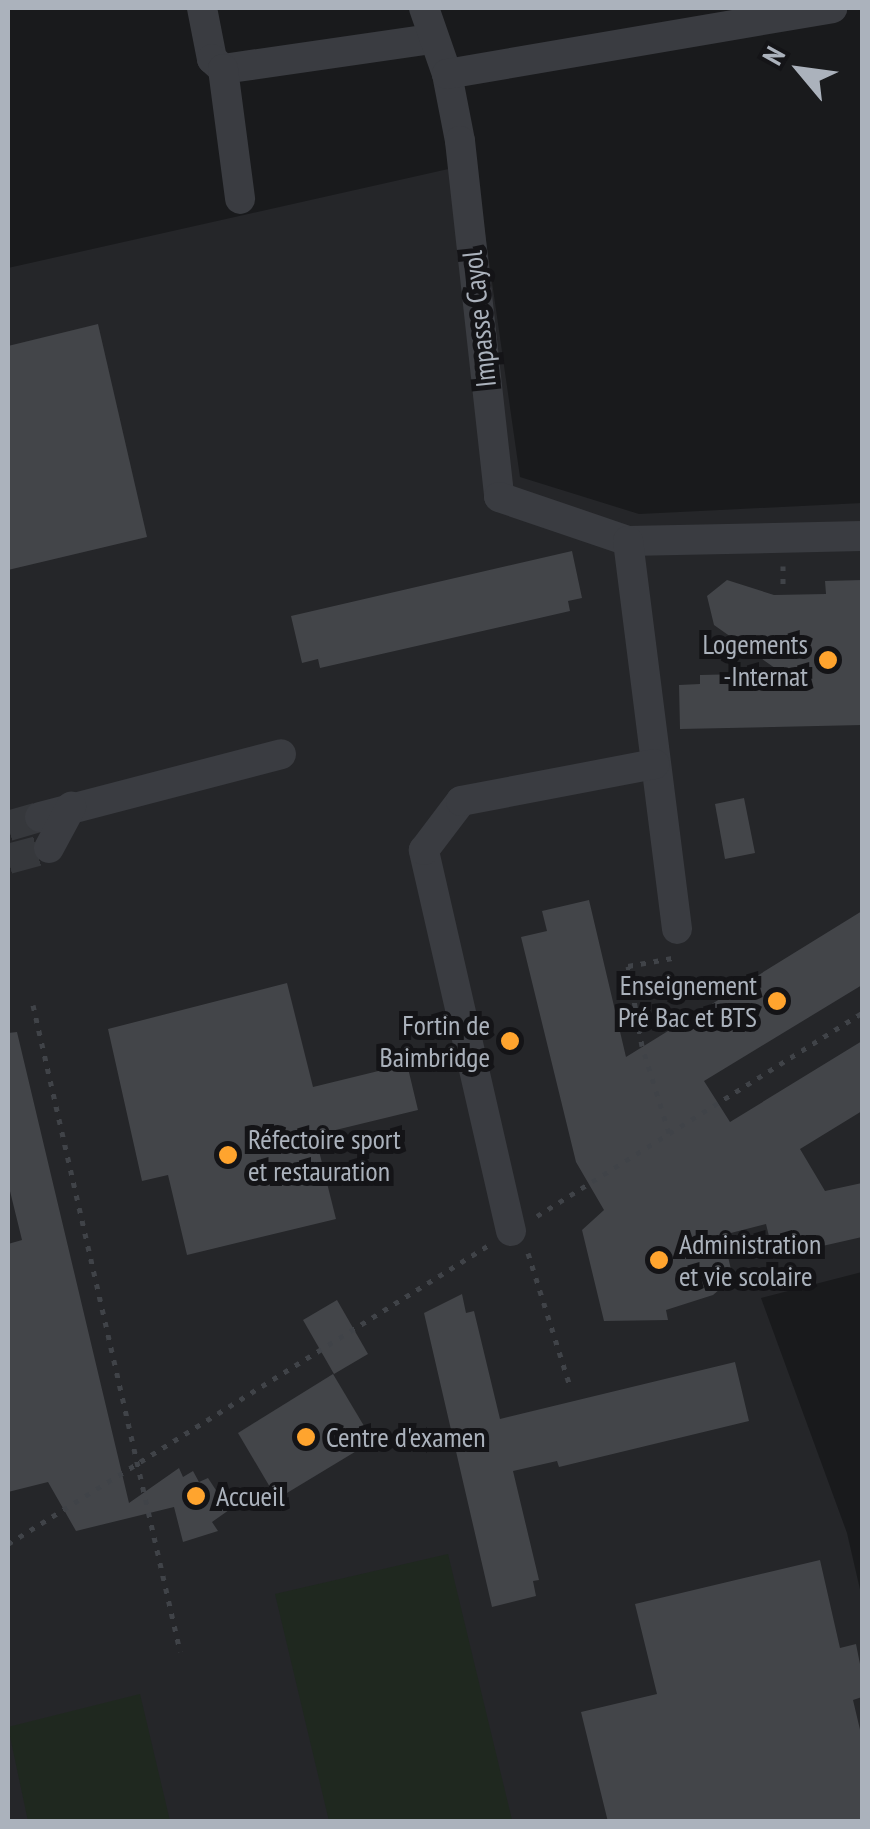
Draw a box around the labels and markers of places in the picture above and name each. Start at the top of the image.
place label: Logements -Internat [703,627,808,693]
marker: Logements -Internat [817,649,839,671]
place label: Enseignement Pré Bac et BTS [617,968,757,1034]
marker: Enseignement Pré Bac et BTS [766,990,788,1012]
place label: Fortin de Baimbridge [380,1008,490,1074]
marker: Fortin de Baimbridge [499,1030,521,1052]
place label: Réfectoire sport et restauration [248,1122,401,1188]
marker: Réfectoire sport et restauration [217,1144,239,1166]
place label: Administration et vie scolaire [679,1227,821,1293]
marker: Administration et vie scolaire [648,1249,670,1271]
place label: Centre d'examen [326,1420,486,1454]
marker: Centre d'examen [295,1426,317,1448]
place label: Accueil [216,1479,285,1513]
marker: Accueil [185,1485,207,1507]

